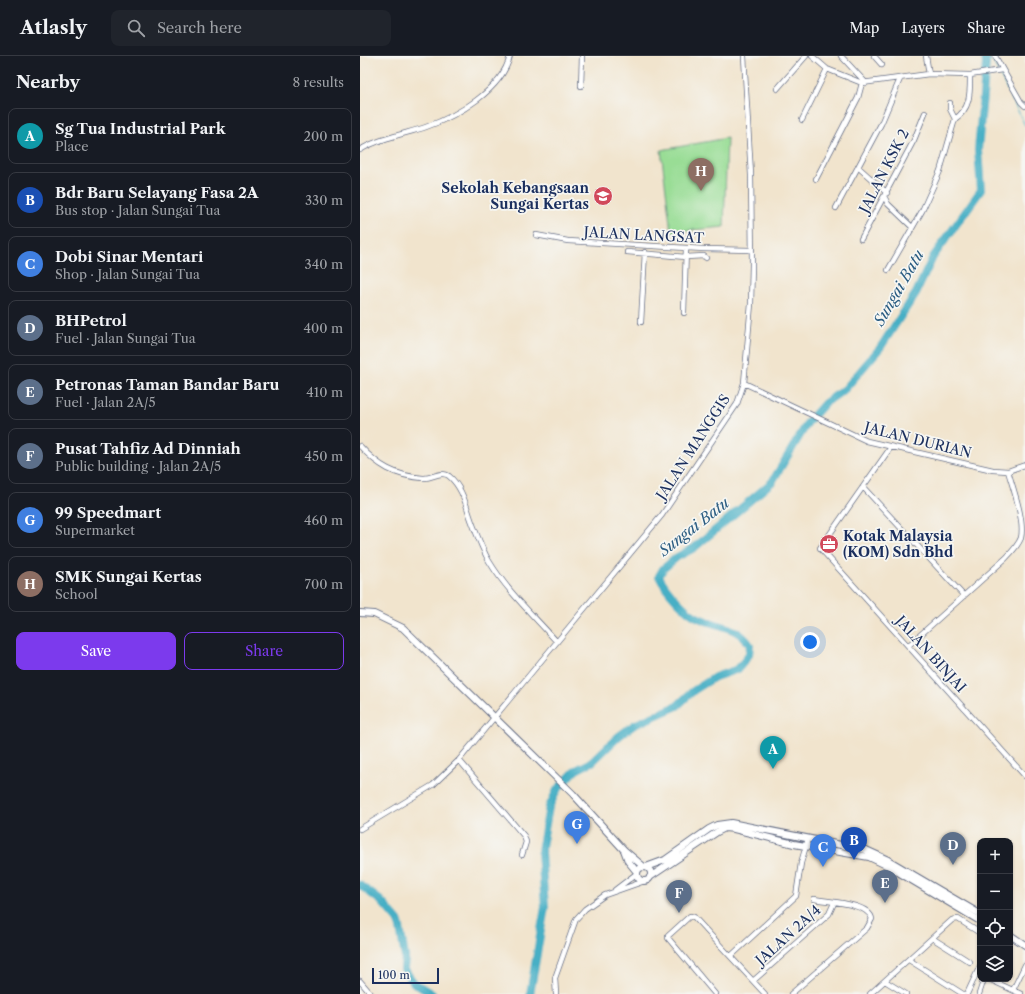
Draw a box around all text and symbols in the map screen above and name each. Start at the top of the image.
search box [111,10,391,46]
text: Atlasly [20,16,87,39]
icon: search [125,17,147,39]
text: Search here [157,18,242,37]
text: Map [849,19,879,37]
text: Layers [901,19,945,37]
text: Share [967,19,1005,37]
text: Nearby [16,72,80,92]
text: 8 results [292,74,344,90]
text: Sg Tua Industrial Park [55,119,226,138]
street label: JALAN KSK 2 [854,126,913,218]
text: A [25,128,35,144]
text: 200 m [303,128,343,144]
text: Place [55,138,88,154]
pin: H [688,158,714,191]
place label: Sekolah Kebangsaan Sungai Kertas [441,179,589,213]
text: Bdr Baru Selayang Fasa 2A [55,183,258,202]
school or university icon: Sekolah Kebangsaan Sungai Kertas [592,185,614,207]
text: B [25,192,35,208]
text: 330 m [305,192,343,208]
text: Bus stop · Jalan Sungai Tua [55,202,220,218]
street label: JALAN LANGSAT [581,223,705,247]
water label: Sungai Batu [869,246,928,330]
text: Dobi Sinar Mentari [55,247,203,266]
text: C [25,256,35,272]
text: 340 m [305,256,343,272]
text: Shop · Jalan Sungai Tua [55,266,200,282]
text: BHPetrol [55,311,127,330]
text: D [24,320,36,336]
text: 400 m [303,320,343,336]
text: Fuel · Jalan Sungai Tua [55,330,196,346]
text: Petronas Taman Bandar Baru [55,375,279,394]
text: E [25,384,35,400]
text: 410 m [306,384,343,400]
street label: JALAN MANGGIS [651,391,734,505]
text: Fuel · Jalan 2A/5 [55,394,155,410]
street label: JALAN DURIAN [861,418,974,462]
text: Pusat Tahfiz Ad Dinniah [55,439,241,458]
text: F [26,448,34,464]
text: 450 m [305,448,343,464]
text: Public building · Jalan 2A/5 [55,458,221,474]
water label: Sungai Batu [654,493,733,561]
text: 99 Speedmart [55,503,161,522]
text: G [24,512,36,528]
text: 460 m [304,512,343,528]
text: Supermarket [55,522,135,538]
place label: Kotak Malaysia (KOM) Sdn Bhd [843,527,954,561]
office icon: Kotak Malaysia (KOM) Sdn Bhd [818,533,840,555]
text: SMK Sungai Kertas [55,567,202,586]
text: H [24,576,36,592]
text: 700 m [305,576,343,592]
text: School [55,586,98,602]
street label: JALAN BINJAI [890,610,970,696]
button: Save [16,632,176,670]
button: Share [184,632,344,670]
your location [800,632,820,652]
pin: A [760,736,786,769]
pin: G [564,811,590,844]
pin: B [841,827,867,860]
pin: D [940,832,966,865]
pin: C [810,834,836,867]
map controls [977,838,1013,982]
button: + [977,838,1013,874]
pin: E [872,870,898,903]
button: − [977,874,1013,910]
pin: F [666,880,692,913]
street label: JALAN 2A/4 [750,901,824,970]
button: locate [977,910,1013,946]
button: layers [977,946,1013,982]
scale bar [372,966,439,985]
text: 100 m [378,968,410,982]

